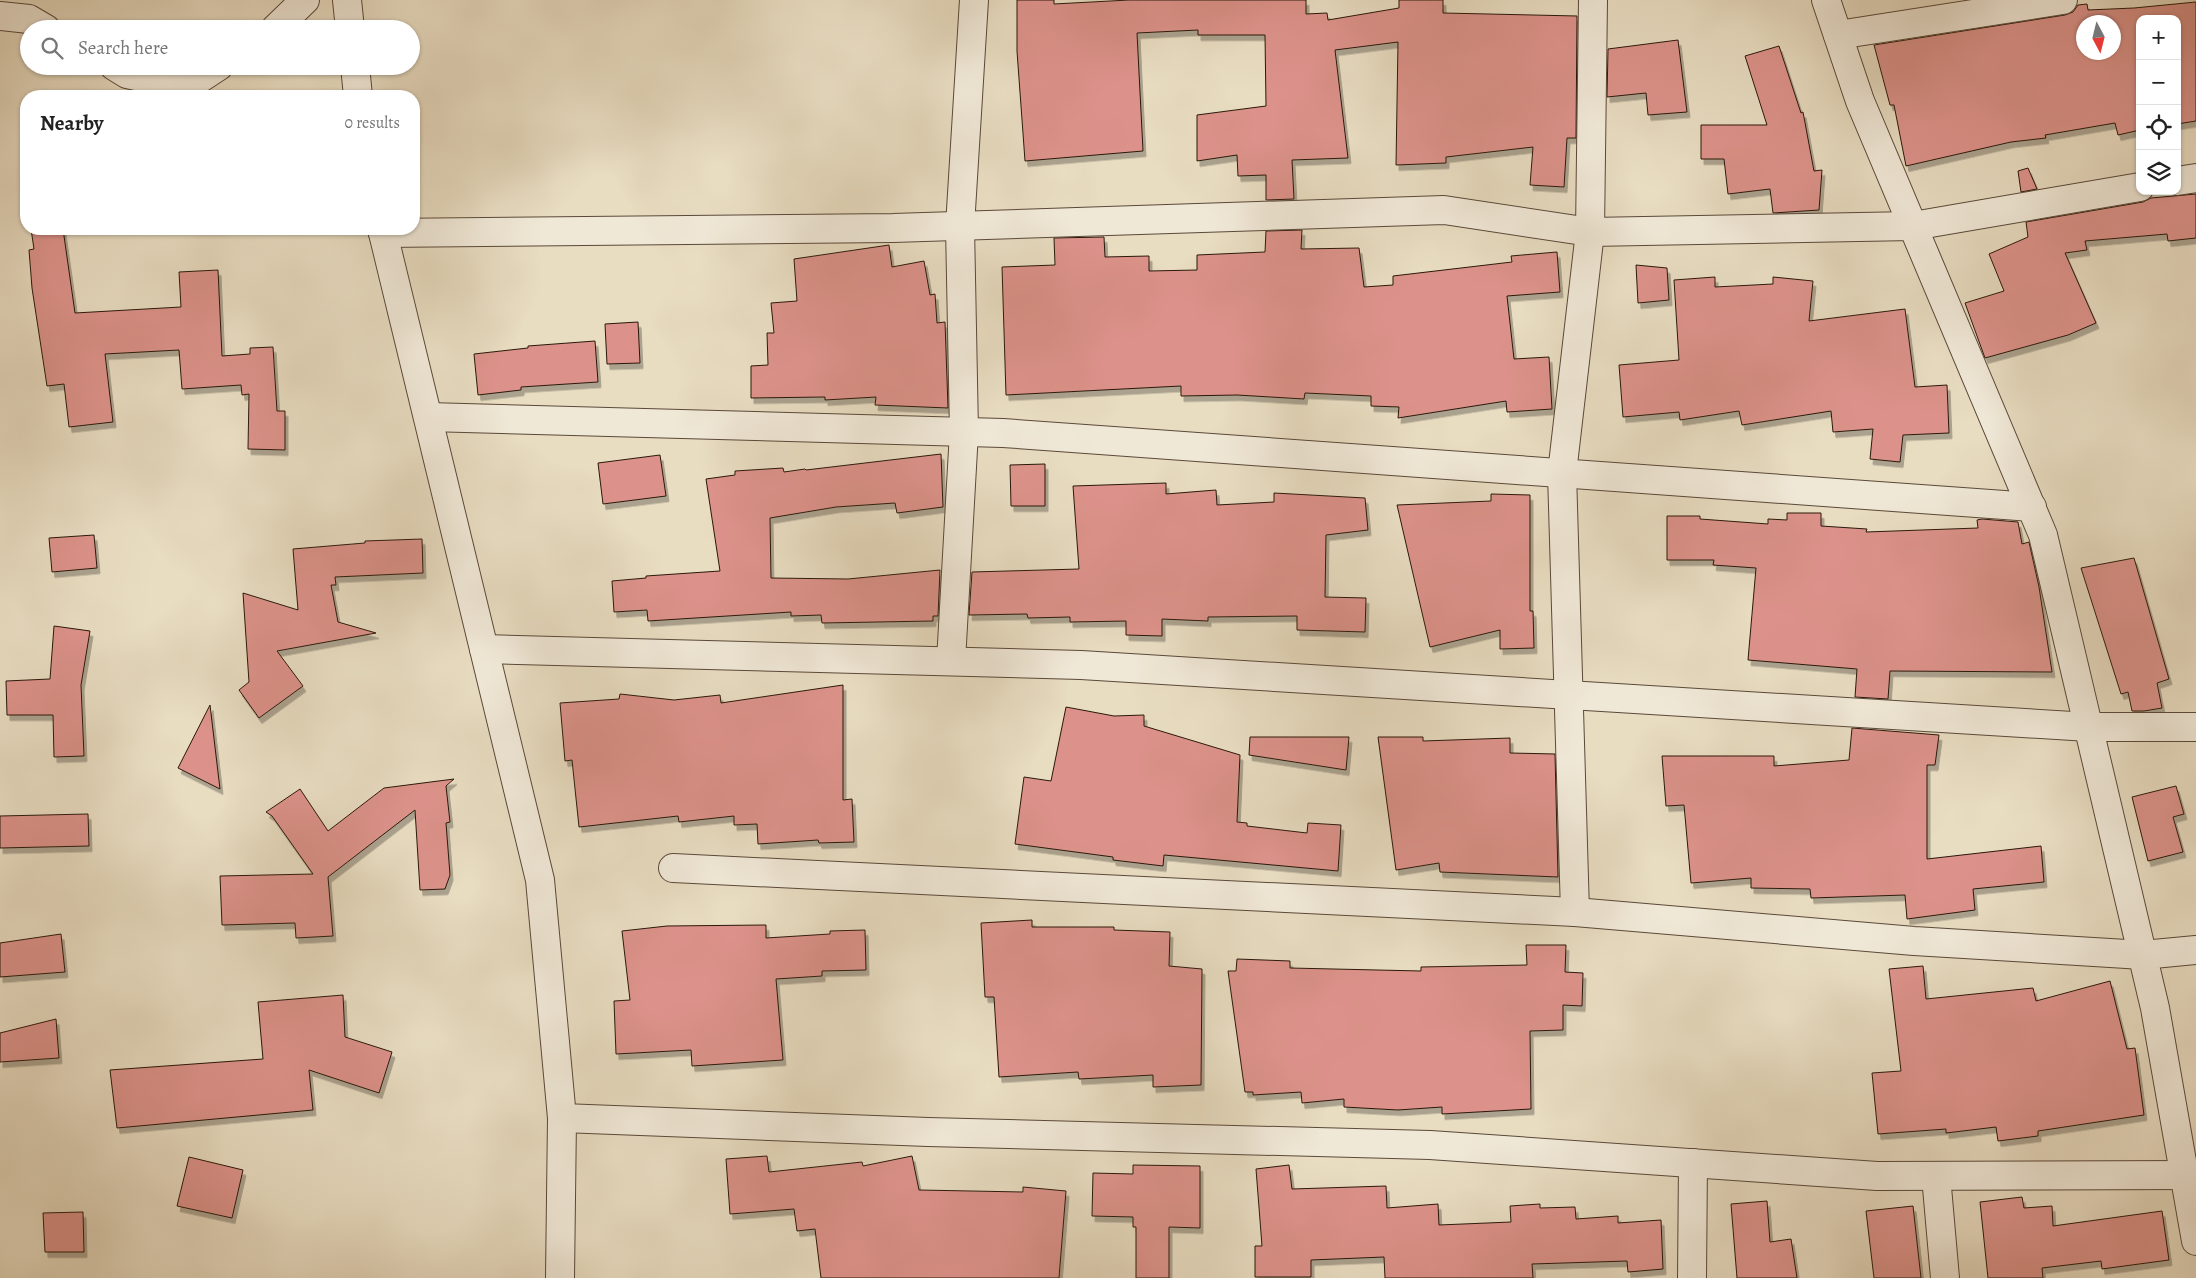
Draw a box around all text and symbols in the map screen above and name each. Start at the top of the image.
north arrow [2076,15,2121,60]
map controls [2136,15,2181,195]
button: + [2136,15,2181,60]
search box [20,20,420,75]
icon: search [38,34,66,62]
text: Search here [78,35,168,61]
button: − [2136,60,2181,105]
button: locate [2136,105,2181,150]
text: Nearby [40,109,103,137]
text: 0 results [344,112,400,134]
button: layers [2136,150,2181,195]

